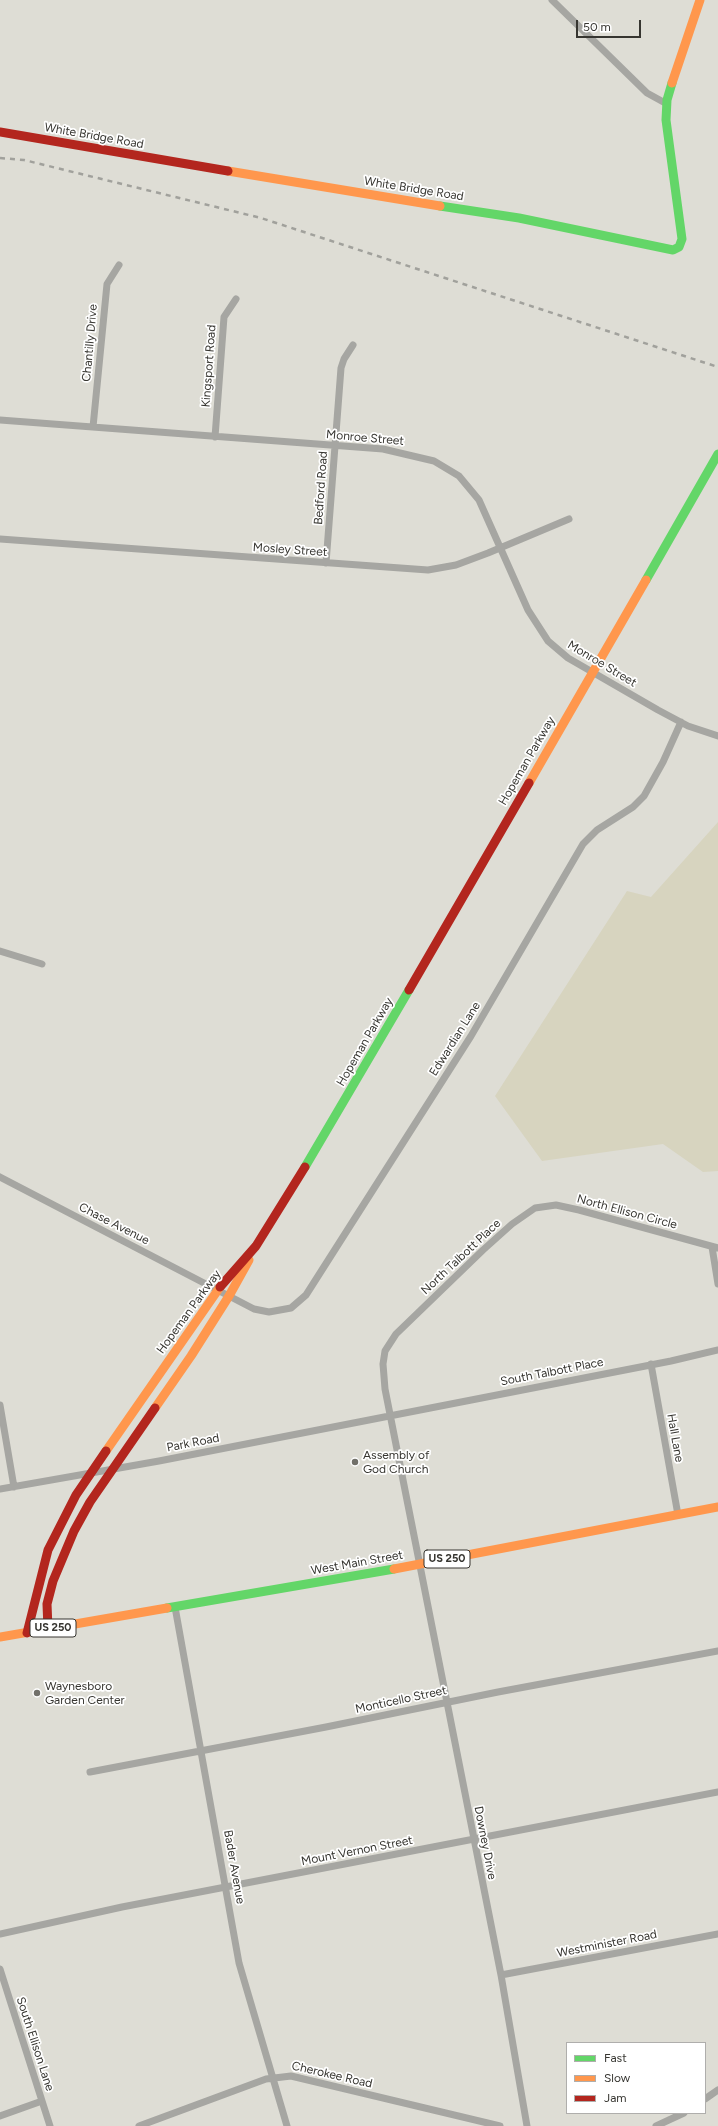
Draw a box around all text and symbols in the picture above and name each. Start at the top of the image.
scale bar [578,12,643,38]
text: 50 m [583,20,611,34]
street label: White Bridge Road [43,120,145,152]
street label: White Bridge Road [363,174,465,204]
street label: Chantilly Drive [79,304,101,382]
street label: Kingsport Road [199,324,219,408]
street label: Monroe Street [326,427,404,449]
street label: Bedford Road [311,451,331,525]
street label: Mosley Street [252,540,328,560]
street label: Monroe Street [565,638,639,690]
street label: Hopeman Parkway [496,714,558,808]
street label: Hopeman Parkway [334,995,396,1089]
street label: Edwardian Lane [426,999,484,1079]
street label: North Ellison Circle [575,1192,679,1232]
street label: Chase Avenue [76,1200,152,1248]
street label: North Talbott Place [418,1216,504,1298]
street label: Hopeman Parkway [154,1267,224,1357]
street label: South Talbott Place [499,1355,605,1389]
street label: Hall Lane [664,1413,686,1463]
street label: Park Road [165,1431,221,1455]
place label: Assembly of God Church [363,1448,429,1476]
marker: Assembly of God Church [350,1457,360,1467]
street label: West Main Street [310,1548,404,1578]
road number: US 250 [424,1550,470,1568]
road number: US 250 [30,1619,76,1637]
place label: Waynesboro Garden Center [45,1679,125,1707]
street label: Monticello Street [354,1683,448,1717]
marker: Waynesboro Garden Center [32,1688,42,1698]
street label: Downey Drive [471,1805,499,1881]
street label: Bader Avenue [220,1829,248,1905]
street label: Mount Vernon Street [300,1833,414,1869]
street label: Westminister Road [556,1927,658,1961]
street label: South Ellison Lane [13,1995,57,2093]
legend [566,2042,706,2114]
text: Fast [604,2051,627,2065]
street label: Cherokee Road [290,2059,374,2091]
text: Slow [604,2071,630,2085]
text: Jam [604,2091,627,2105]

